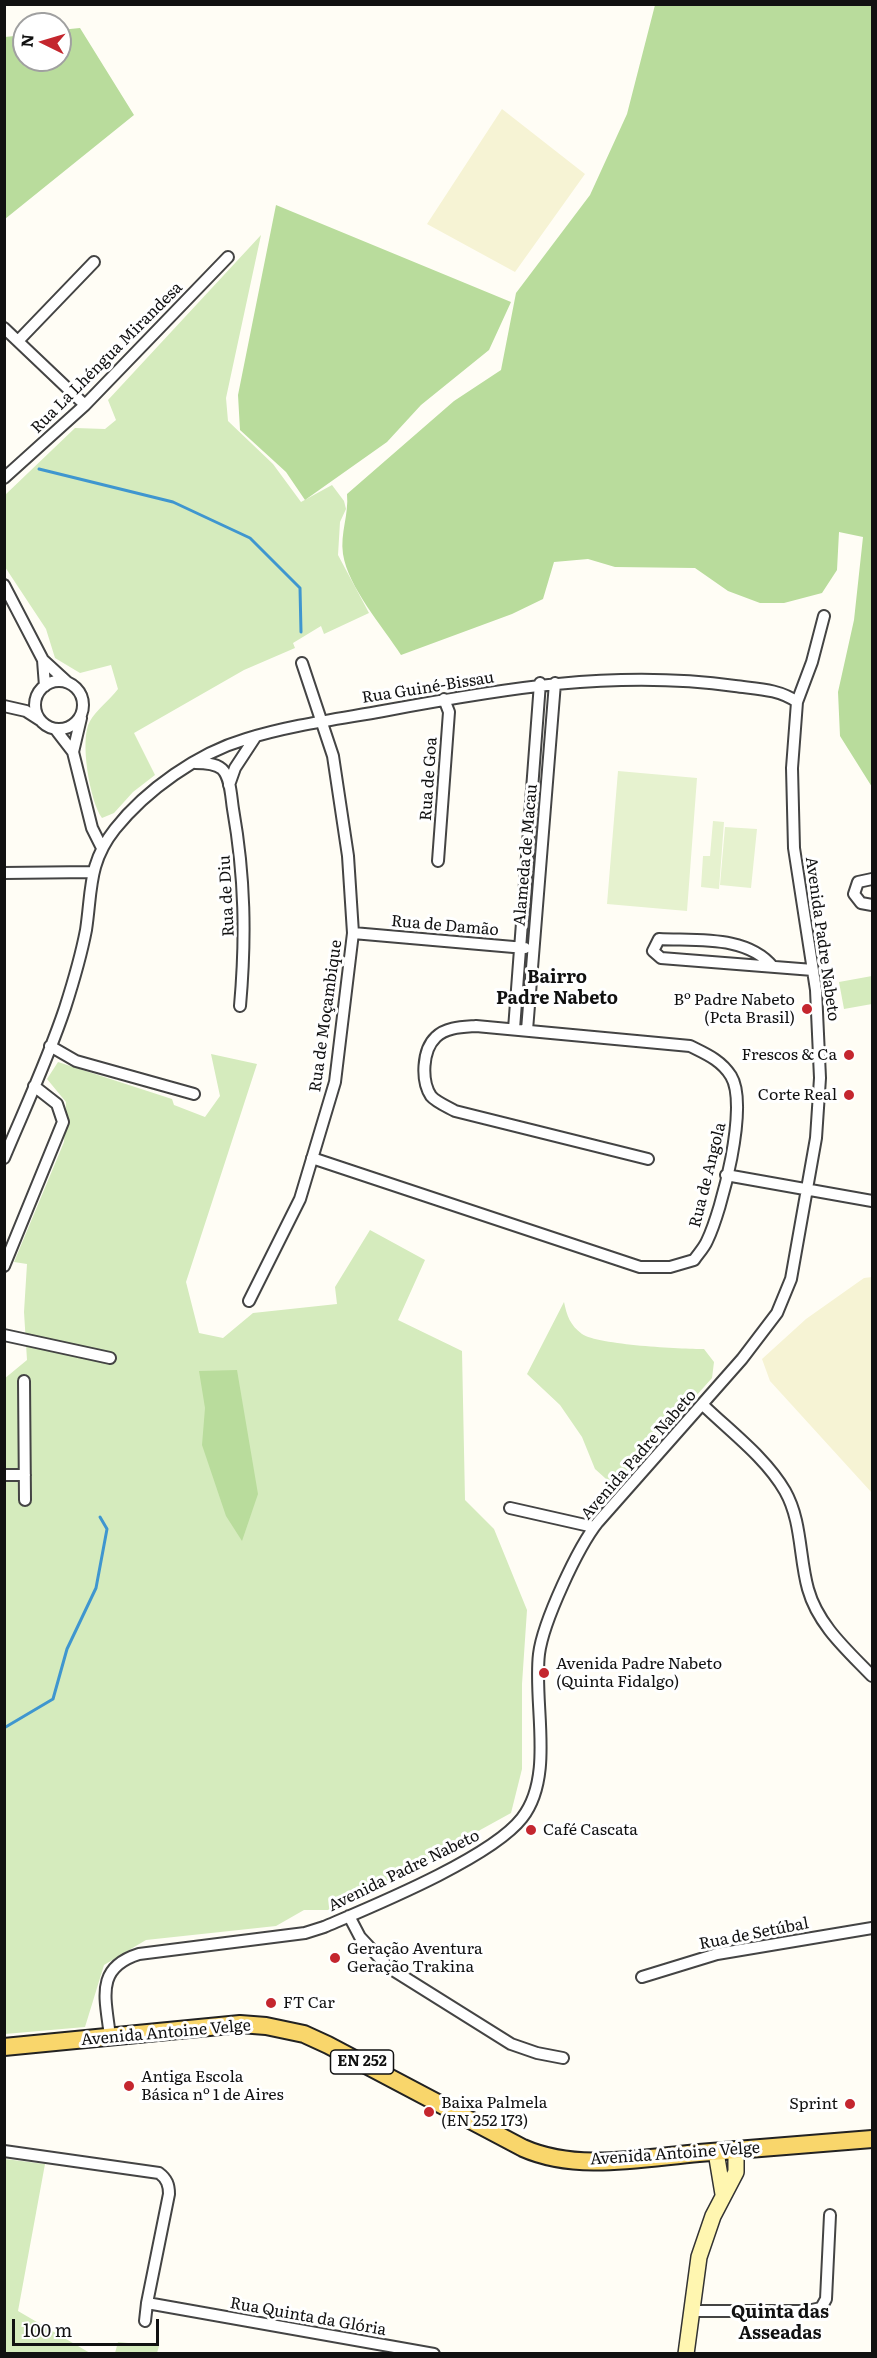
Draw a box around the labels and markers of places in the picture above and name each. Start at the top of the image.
place label: Bº Padre Nabeto (Pcta Brasil) [673,990,795,1028]
marker: Bº Padre Nabeto (Pcta Brasil) [800,1002,814,1016]
place label: Frescos & Ca [741,1045,837,1065]
marker: Frescos & Ca [842,1048,856,1062]
place label: Corte Real [758,1085,837,1105]
marker: Corte Real [842,1088,856,1102]
place label: Avenida Padre Nabeto (Quinta Fidalgo) [556,1654,722,1692]
marker: Avenida Padre Nabeto (Quinta Fidalgo) [537,1666,551,1680]
place label: Café Cascata [543,1820,638,1840]
marker: Café Cascata [524,1823,538,1837]
place label: Geração Aventura Geração Trakina [347,1939,483,1977]
marker: Geração Aventura Geração Trakina [328,1951,342,1965]
place label: FT Car [283,1993,335,2013]
marker: FT Car [264,1996,278,2010]
place label: Antiga Escola Básica nº 1 de Aires [141,2067,284,2105]
marker: Antiga Escola Básica nº 1 de Aires [122,2079,136,2093]
place label: Baixa Palmela (EN 252 173) [441,2093,547,2131]
place label: Sprint [789,2094,838,2114]
marker: Sprint [843,2097,857,2111]
marker: Baixa Palmela (EN 252 173) [422,2105,436,2119]

